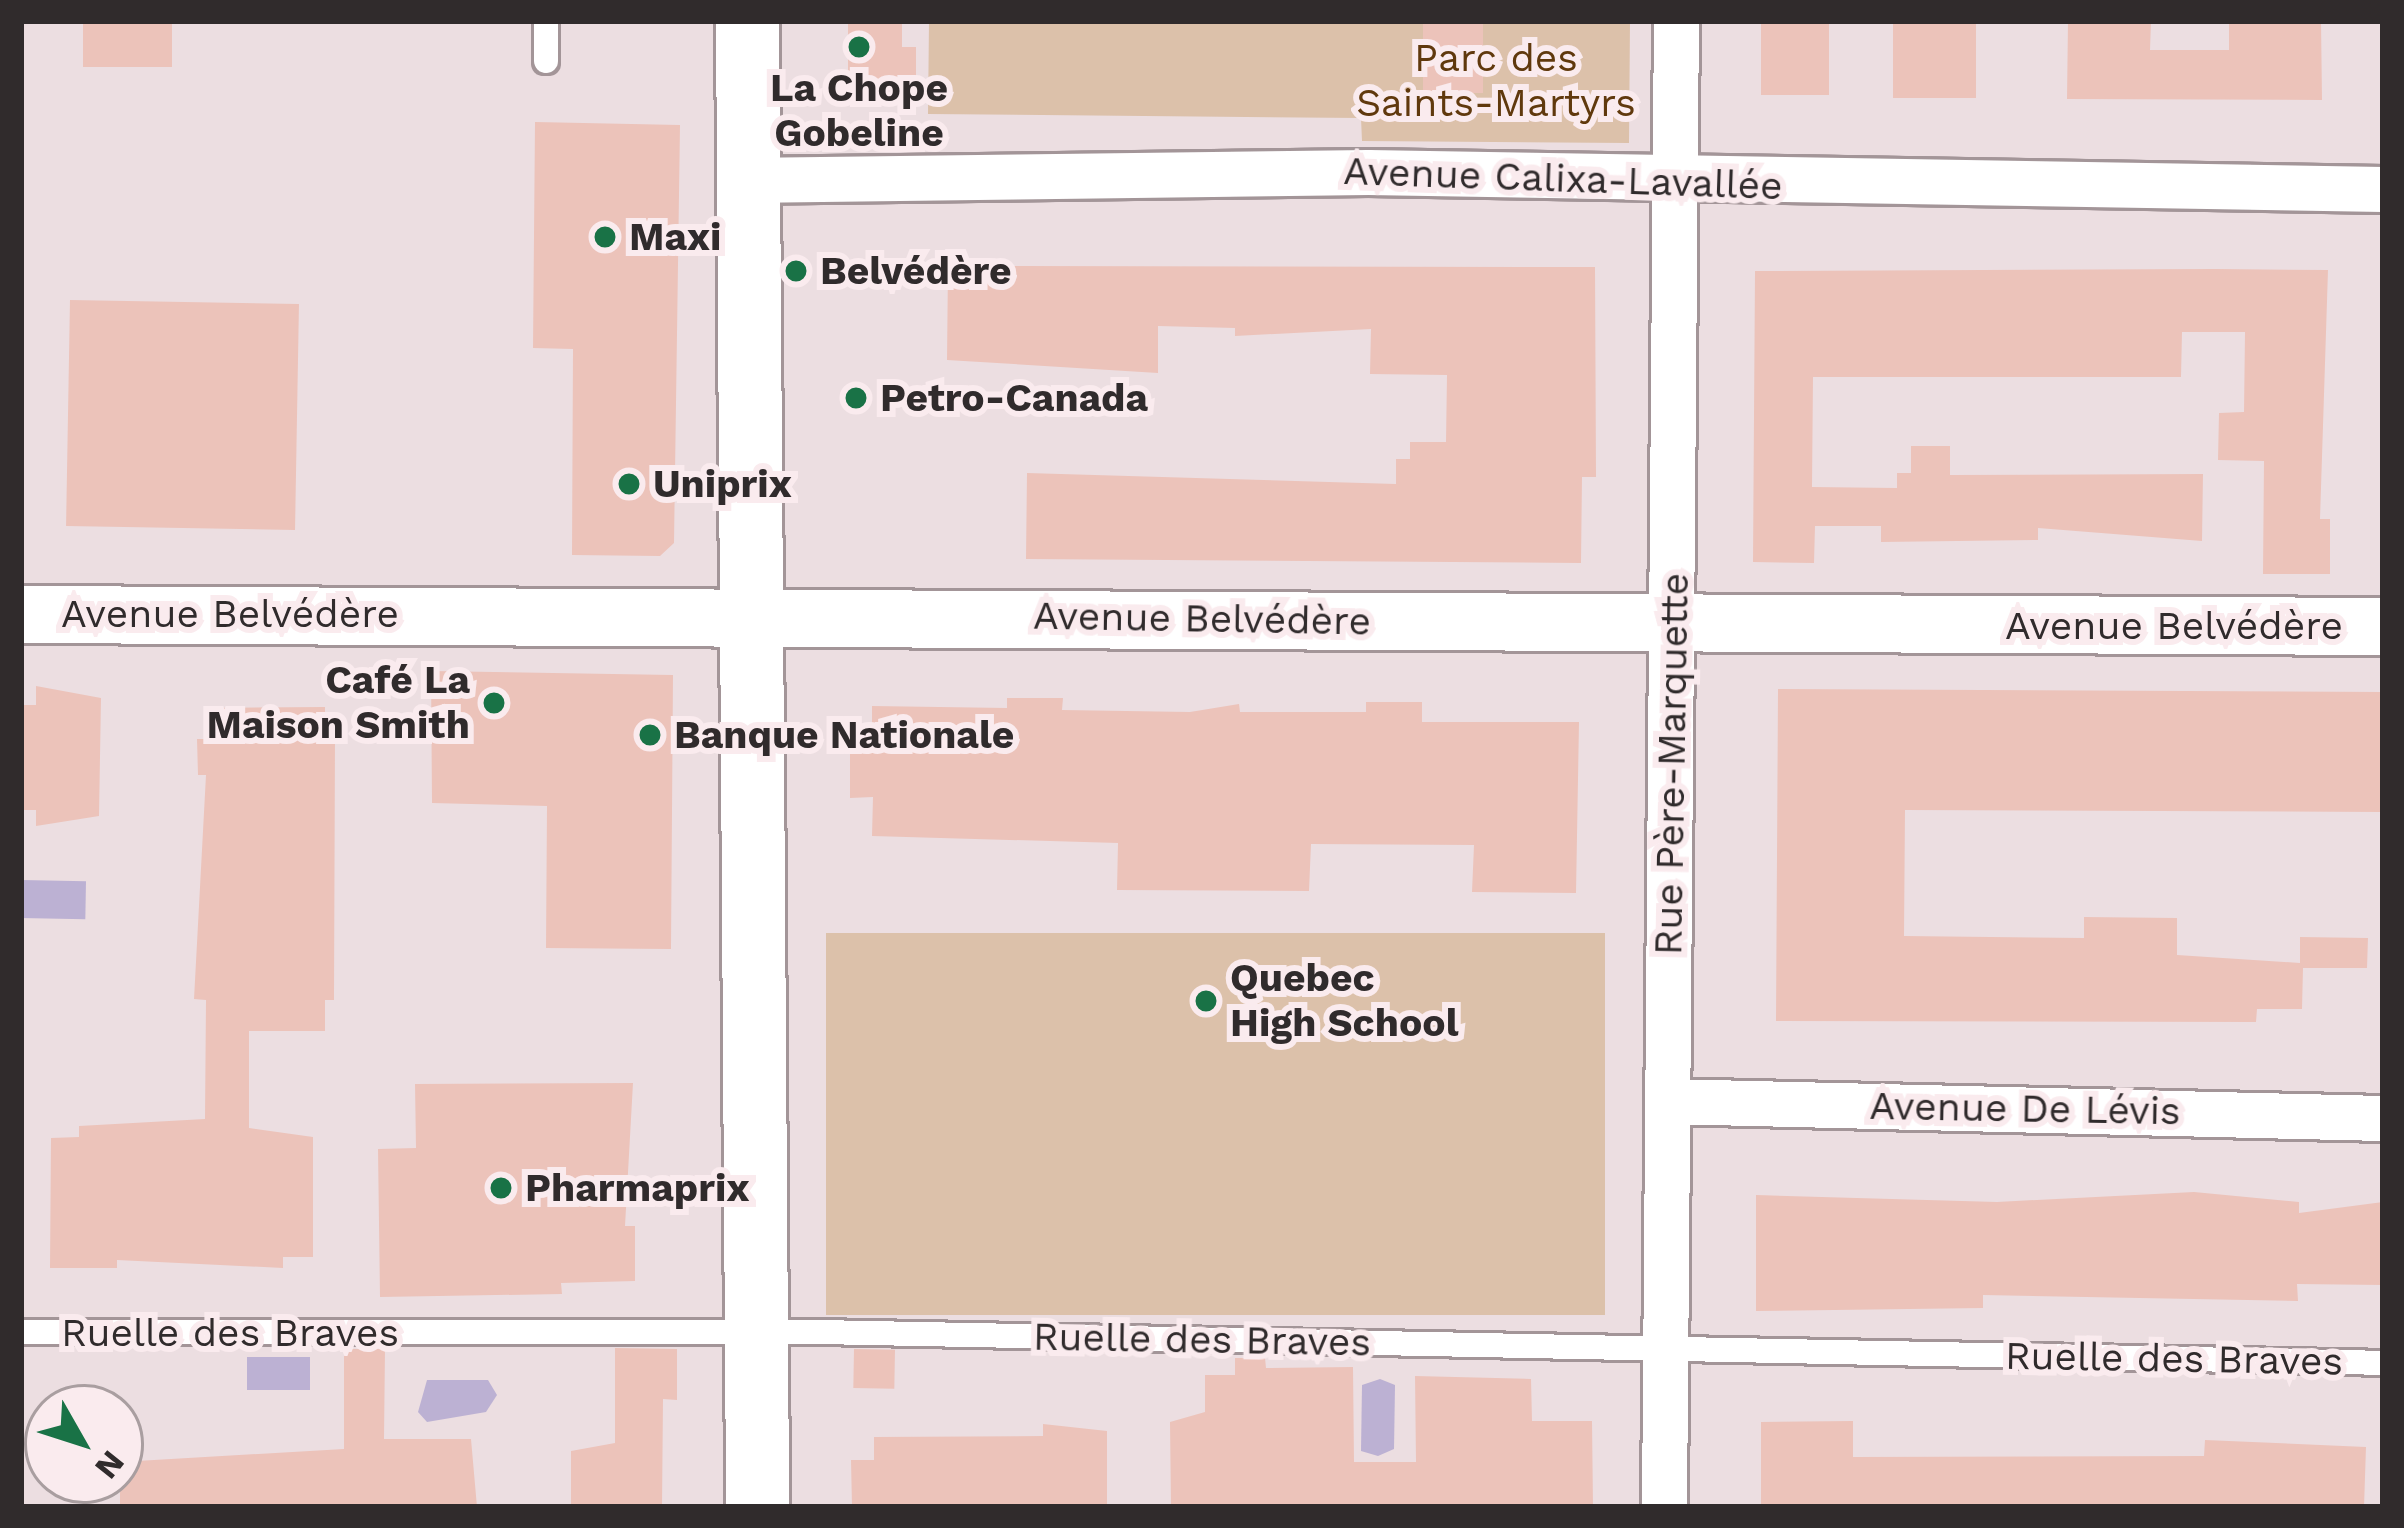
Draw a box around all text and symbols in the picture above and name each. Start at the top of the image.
marker: La Chope Gobeline [846,34,872,60]
park label: Parc des Saints-Martyrs [1356,36,1636,127]
place label: La Chope Gobeline [770,66,948,157]
street label: Avenue Calixa-Lavallée [1343,148,1783,210]
place label: Maxi [629,214,721,260]
marker: Maxi [592,224,618,250]
place label: Belvédère [820,248,1012,294]
marker: Belvédère [783,258,809,284]
place label: Petro-Canada [880,375,1148,421]
marker: Petro-Canada [843,385,869,411]
place label: Uniprix [653,461,792,507]
marker: Uniprix [616,471,642,497]
street label: Rue Père-Marquette [1645,572,1699,956]
street label: Avenue Belvédère [61,591,399,637]
street label: Avenue Belvédère [1033,593,1371,645]
street label: Avenue Belvédère [2005,603,2343,649]
place label: Café La Maison Smith [206,658,470,749]
marker: Café La Maison Smith [481,690,507,716]
place label: Banque Nationale [674,712,1014,758]
marker: Banque Nationale [637,722,663,748]
place label: Quebec High School [1230,956,1458,1047]
marker: Quebec High School [1193,988,1219,1014]
street label: Avenue De Lévis [1869,1083,2181,1135]
place label: Pharmaprix [525,1165,749,1211]
marker: Pharmaprix [488,1175,514,1201]
street label: Ruelle des Braves [61,1310,399,1356]
street label: Ruelle des Braves [1033,1314,1371,1366]
street label: Ruelle des Braves [2005,1333,2343,1385]
north arrow [24,1384,144,1504]
text: N [87,1443,133,1487]

